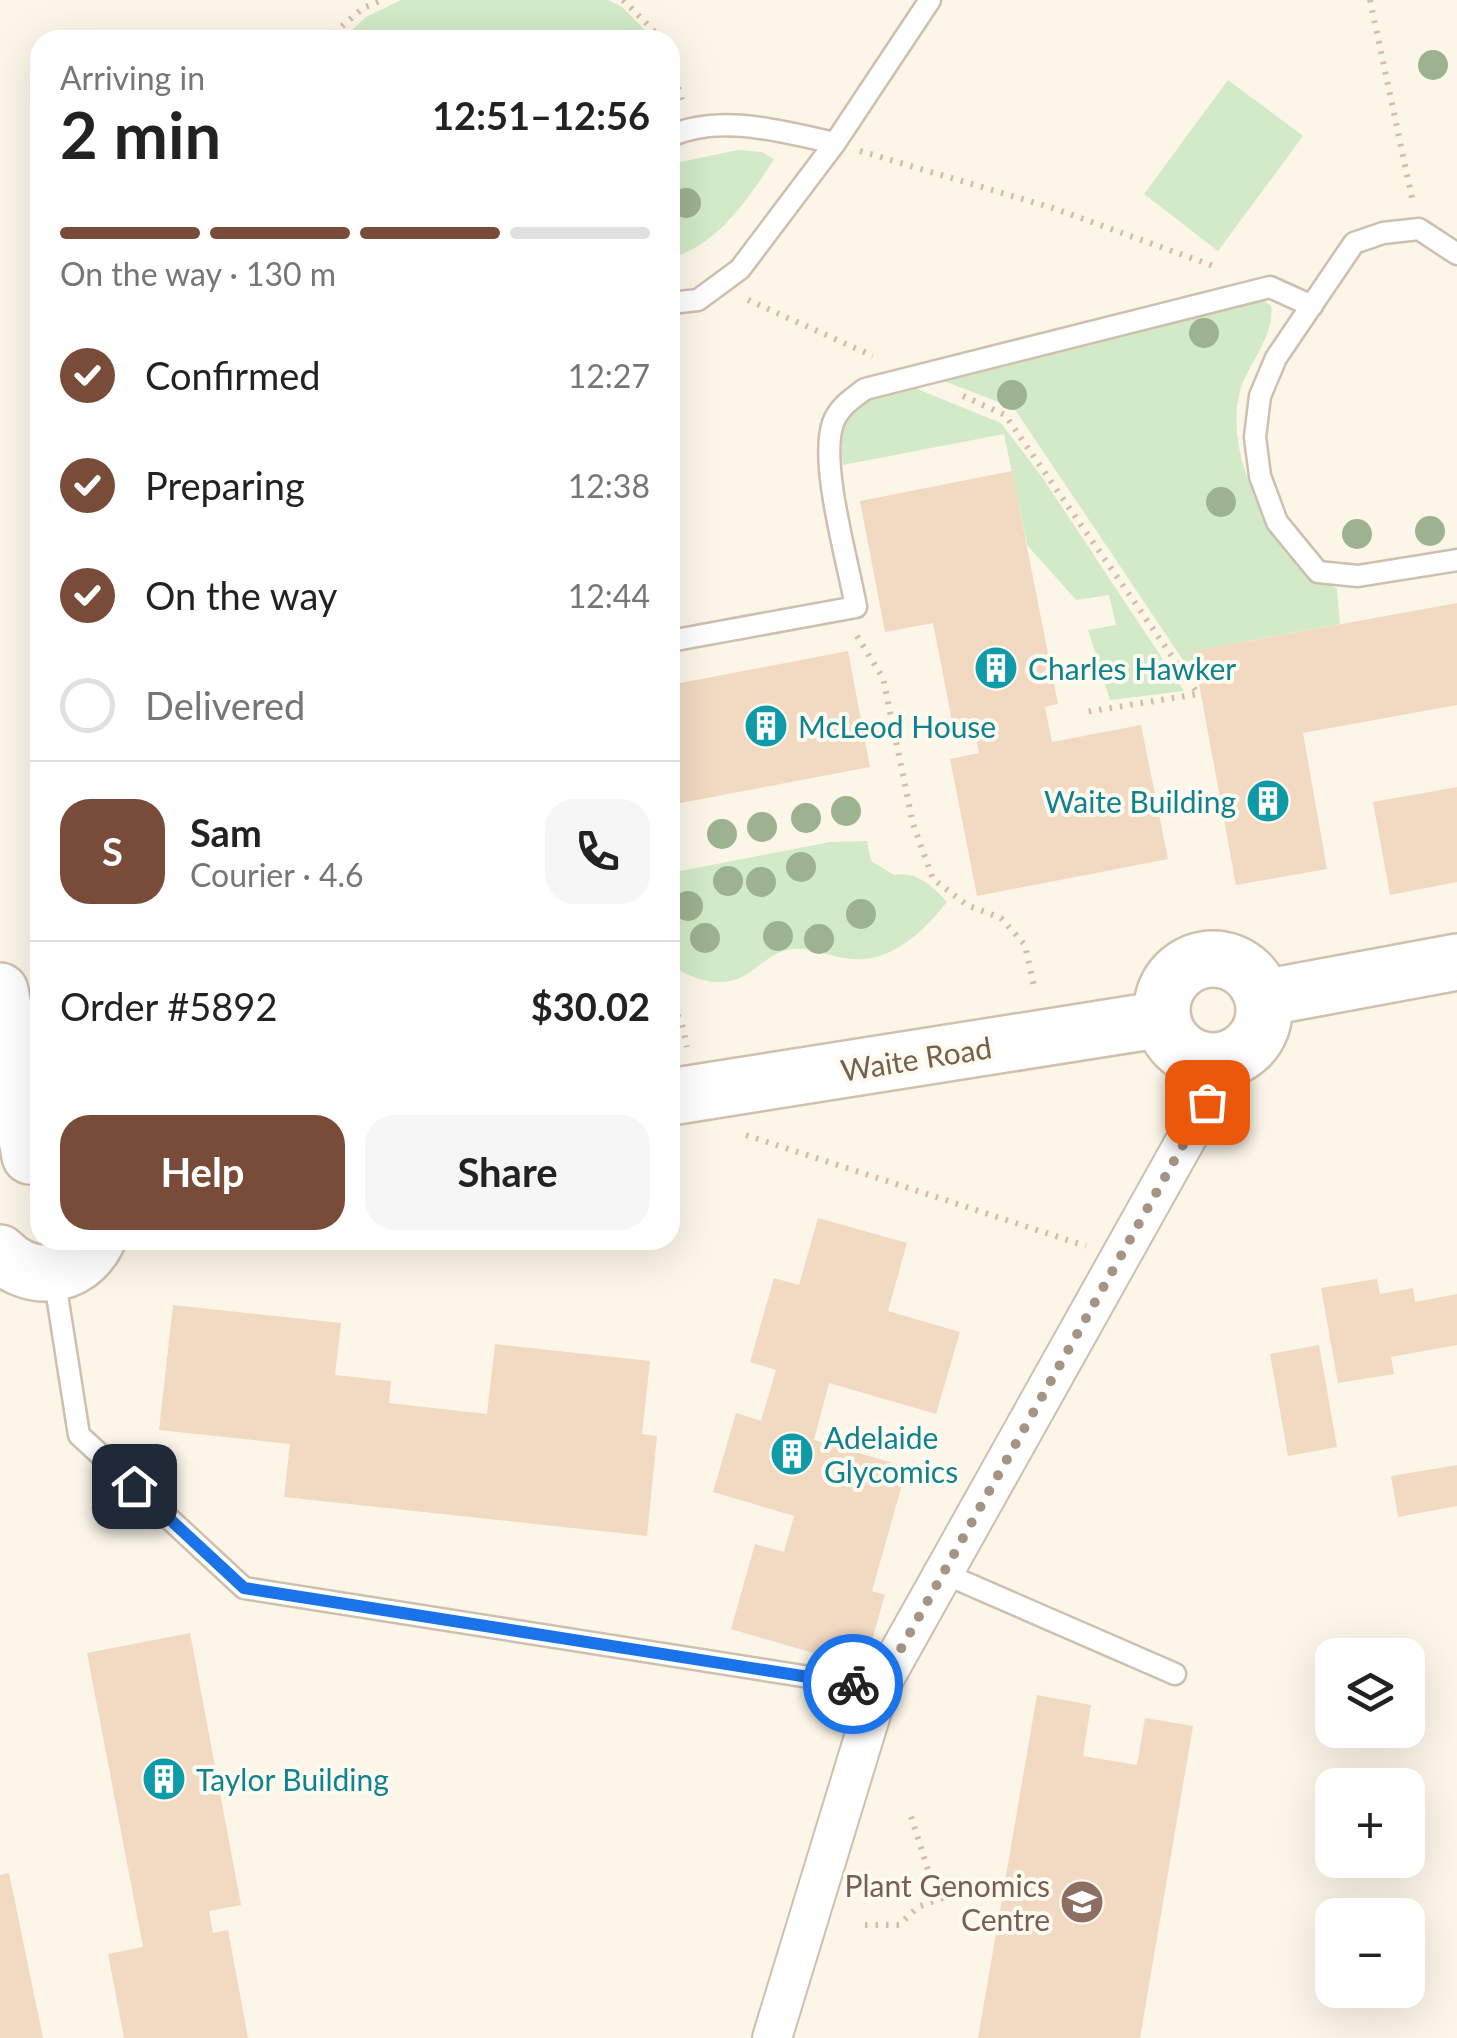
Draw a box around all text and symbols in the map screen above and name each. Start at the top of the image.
text: Arriving in [60,58,205,97]
text: 12:51–12:56 [432,92,650,138]
text: 2 min [60,95,221,173]
text: On the way · 130 m [60,254,336,293]
icon: check [60,348,115,403]
text: Confirmed [145,352,321,398]
text: 12:27 [568,356,650,395]
icon: check [60,458,115,513]
text: Preparing [145,462,305,508]
text: 12:38 [568,466,650,505]
icon: check [60,568,115,623]
text: On the way [145,572,337,618]
text: 12:44 [568,576,650,615]
building icon: Charles Hawker [973,645,1019,691]
place label: Charles Hawker [1028,650,1236,686]
text: Delivered [145,682,305,728]
building icon: McLeod House [743,703,789,749]
place label: McLeod House [798,708,996,744]
building icon: Waite Building [1245,778,1291,824]
place label: Waite Building [1044,783,1236,819]
button: phone [545,799,650,904]
text: Sam [190,809,262,855]
text: S [102,828,123,874]
text: Courier · 4.6 [190,855,364,894]
text: Order #5892 [60,983,277,1029]
text: $30.02 [531,983,650,1029]
street label: Waite Road [838,1028,994,1088]
pin [1165,1060,1250,1145]
icon: bag [1180,1075,1235,1130]
button: Help [60,1115,345,1230]
button: Share [365,1115,650,1230]
place label: Adelaide Glycomics [824,1419,958,1489]
building icon: Adelaide Glycomics [769,1431,815,1477]
pin [92,1444,177,1529]
icon: home [107,1459,162,1514]
courier [803,1634,903,1734]
map controls [1315,1638,1425,2008]
button: layers [1315,1638,1425,1748]
icon: bike [826,1657,881,1712]
building icon: Taylor Building [141,1756,187,1802]
place label: Taylor Building [196,1761,389,1797]
button: + [1315,1768,1425,1878]
place label: Plant Genomics Centre [845,1867,1050,1937]
school or university icon: Plant Genomics Centre [1059,1879,1105,1925]
button: − [1315,1898,1425,2008]

